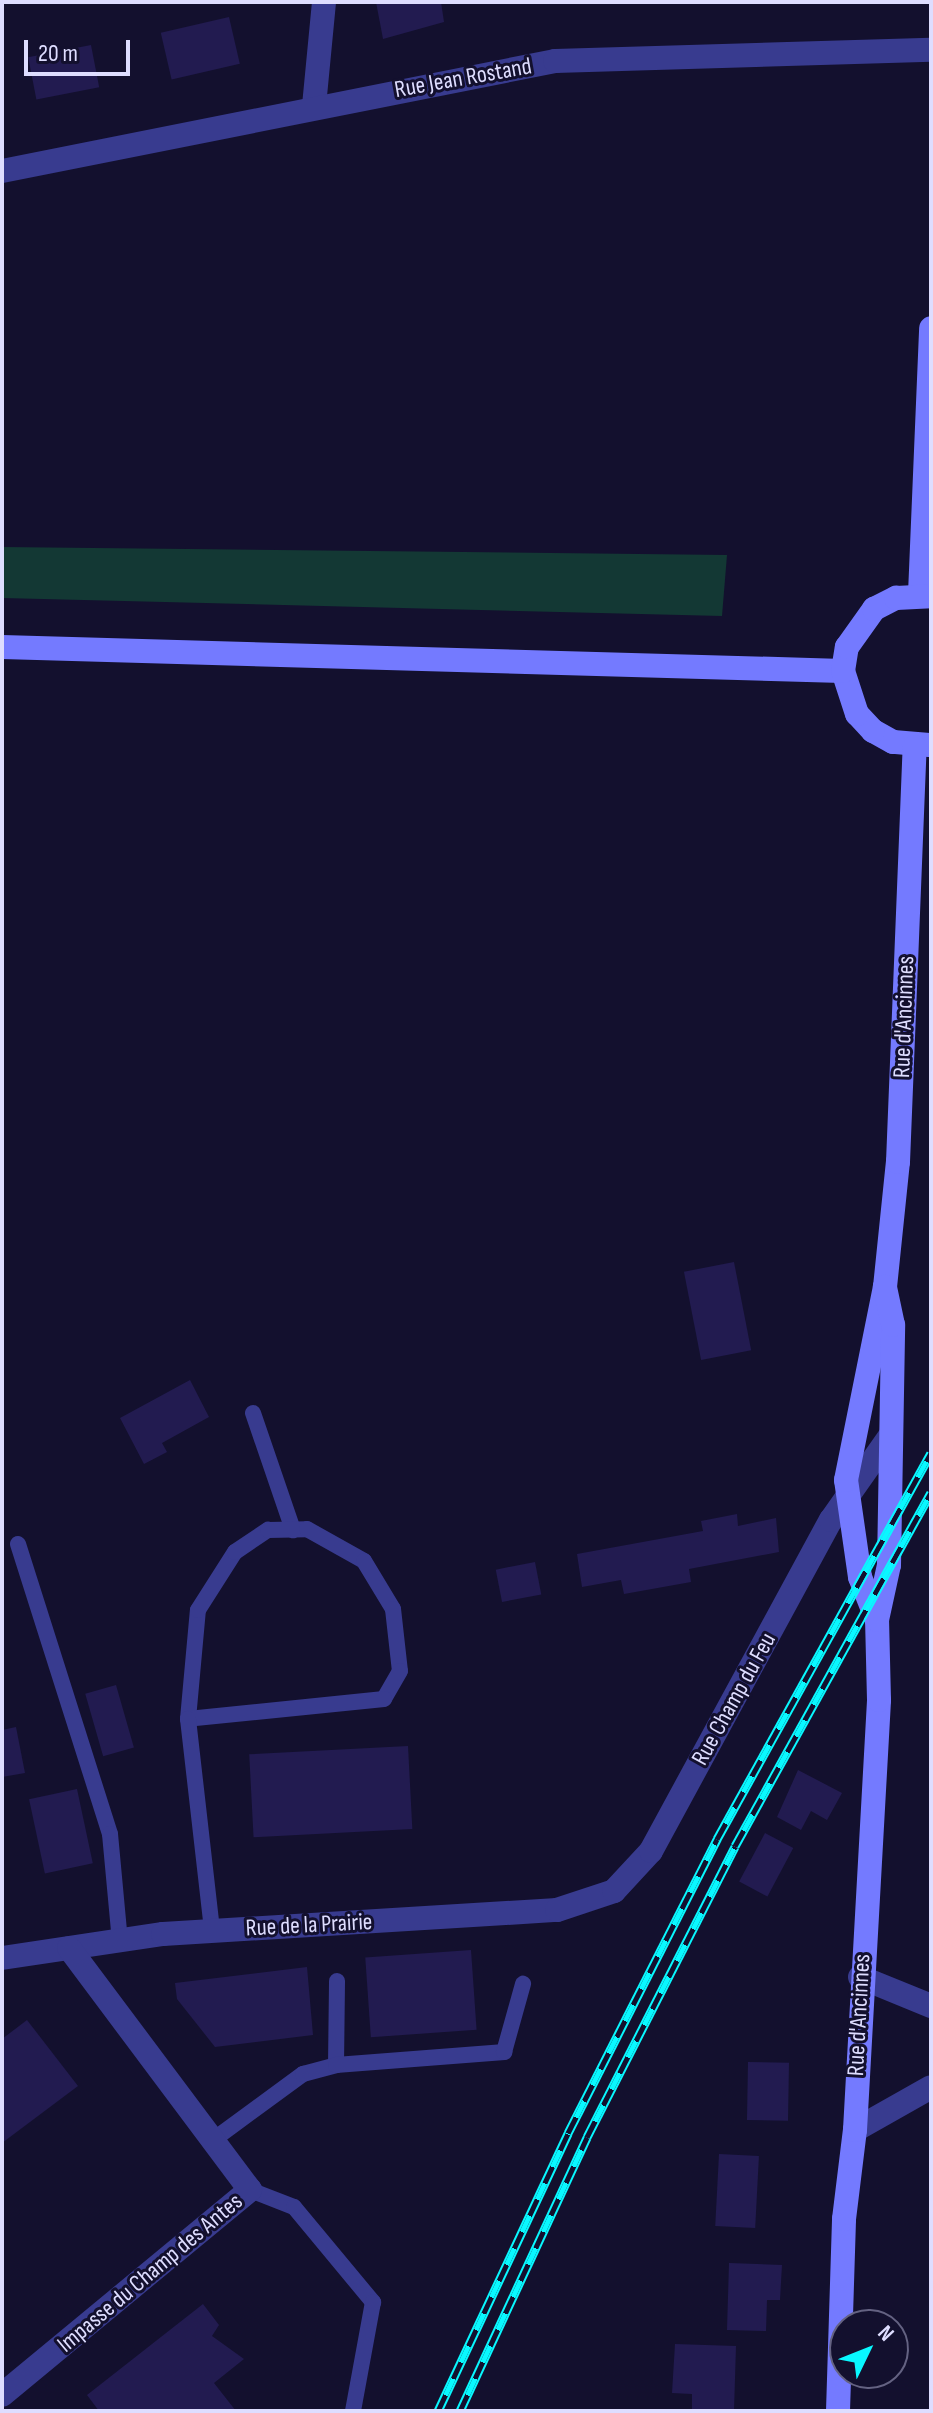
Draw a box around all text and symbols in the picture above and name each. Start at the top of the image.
scale bar [28,24,134,74]
text: 20 m [38,39,78,68]
street label: Rue Jean Rostand [392,52,534,104]
street label: Rue d'Ancinnes [887,955,921,1079]
street label: Rue Champ du Feu [686,1628,782,1770]
street label: Rue de la Prairie [245,1907,373,1943]
street label: Rue d'Ancinnes [841,1953,877,2077]
street label: Impasse du Champ des Antes [52,2187,248,2359]
north arrow [829,2309,909,2389]
text: N [872,2320,899,2347]

